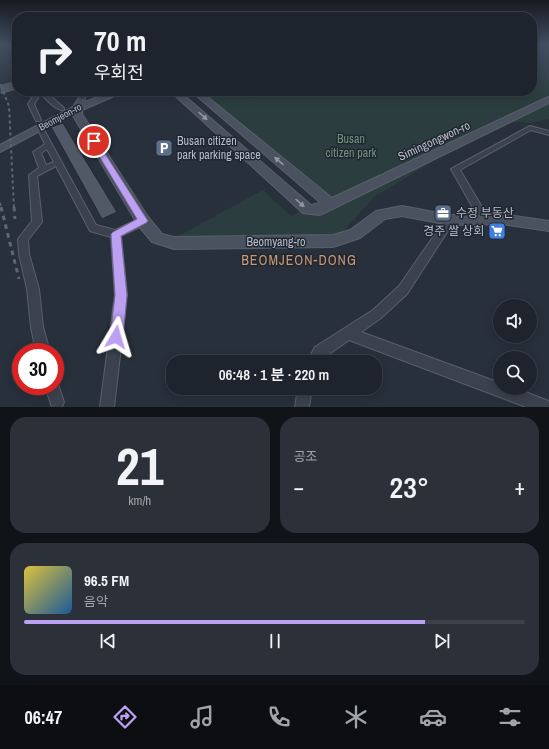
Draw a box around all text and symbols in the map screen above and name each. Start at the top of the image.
text: 70 m [94,22,146,60]
icon: right [28,28,80,80]
text: 우회전 [94,60,144,85]
street label: Beomjeon-ro [36,100,84,134]
one-way arrow [198,112,209,121]
street label: Simingongwon-ro [395,117,473,165]
pin [77,124,111,158]
icon: arrive [83,130,105,152]
park label: Busan citizen park [326,131,377,161]
place label: Busan citizen park parking space [177,133,261,163]
parking icon: Busan citizen park parking space [154,138,174,158]
one-way arrow [273,156,284,165]
one-way arrow [295,198,305,208]
office icon: 수정 부동산 [433,203,453,223]
place label: 수정 부동산 [456,205,514,221]
supermarket icon: 경주 쌀 상회 [487,221,507,241]
place label: 경주 쌀 상회 [423,223,484,239]
street label: Beomyang-ro [246,234,306,250]
district label: BEOMJEON-DONG [241,251,357,269]
map controls [493,299,537,395]
button: sound [493,299,537,343]
position arrow [95,316,137,358]
speed limit sign: 30 [12,343,64,395]
button: search [493,351,537,395]
text: 06:48 · 1 분 · 220 m [219,364,329,385]
text: 21 [116,431,163,501]
text: 공조 [294,448,317,465]
text: 23° [390,467,429,507]
text: − [294,472,304,502]
text: + [514,472,525,502]
text: km/h [128,492,151,509]
text: 96.5 FM [84,570,129,591]
text: 음악 [84,593,108,610]
icon: previous [97,630,119,652]
icon: pause [264,630,286,652]
icon: next [431,630,453,652]
icon: directions [111,703,139,731]
icon: music [188,703,216,731]
icon: phone [265,703,293,731]
icon: climate [342,703,370,731]
icon: car [419,703,447,731]
icon: filters [496,703,524,731]
text: 06:47 [25,705,62,730]

